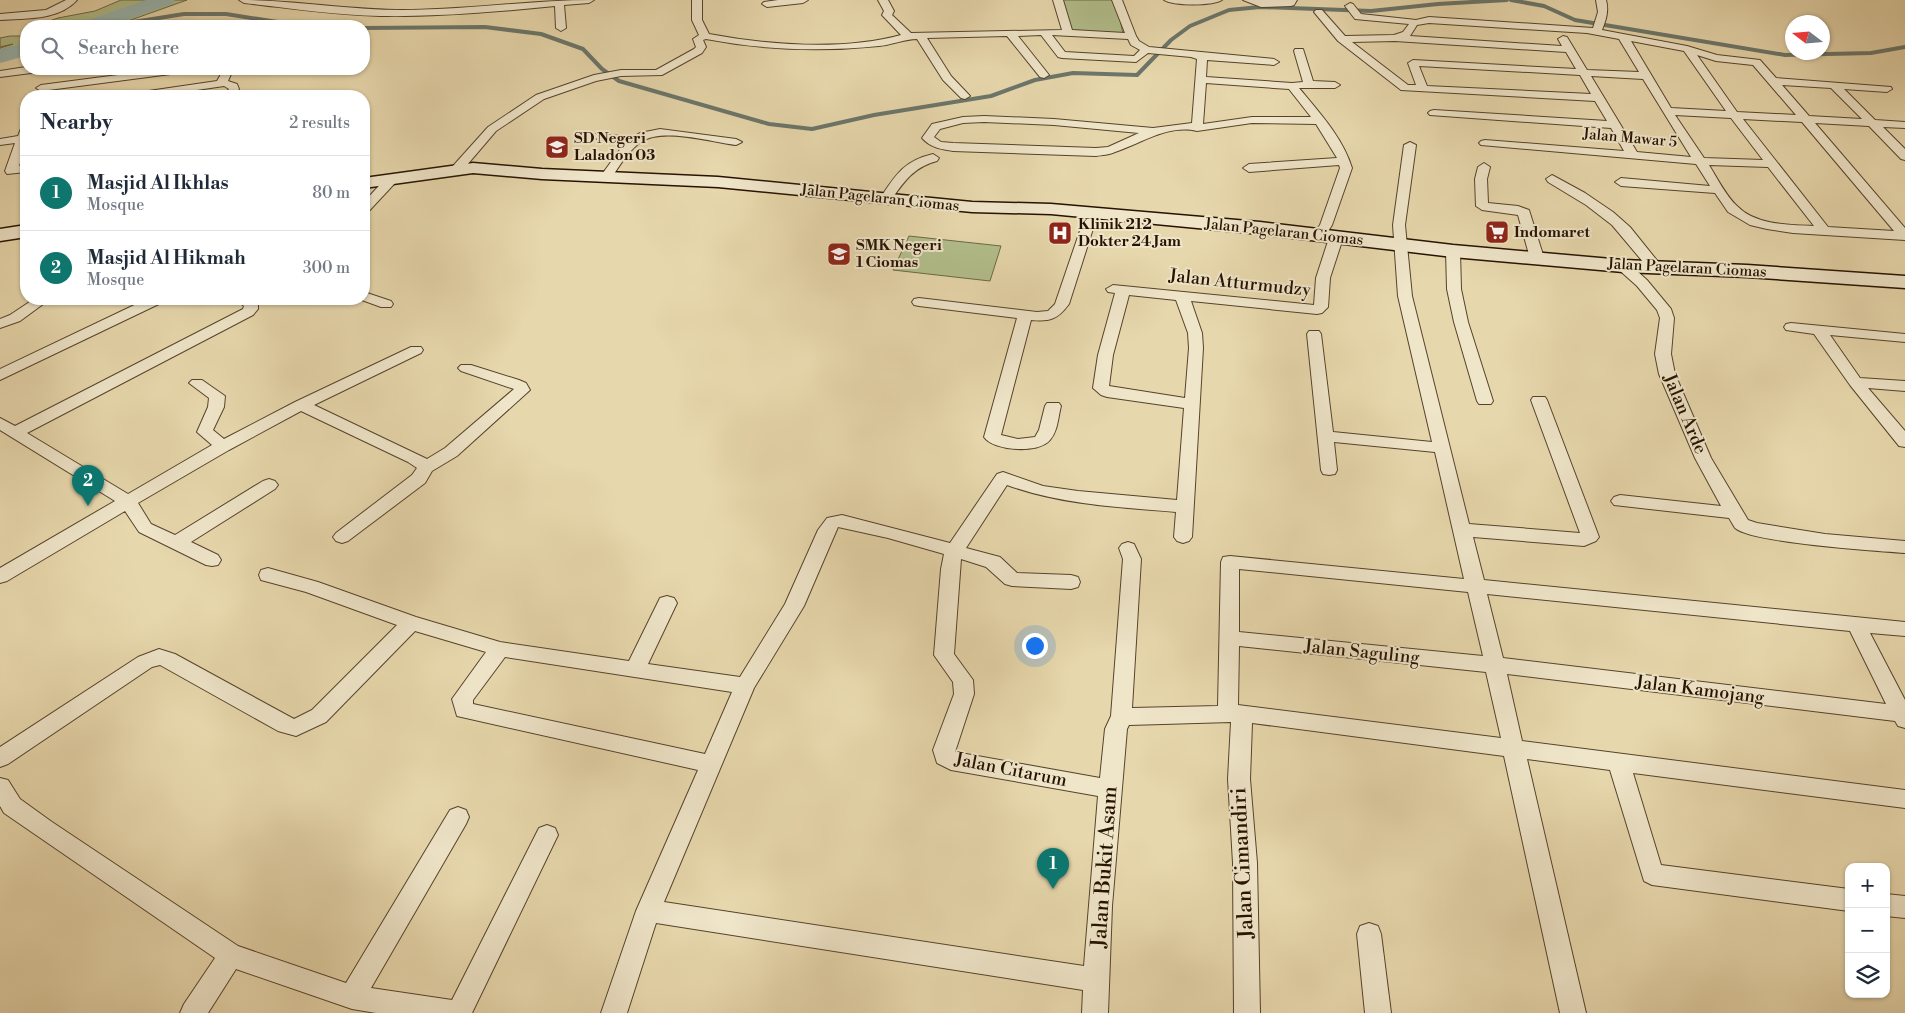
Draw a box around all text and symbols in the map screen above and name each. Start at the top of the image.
north arrow [1785,15,1830,60]
search box [20,20,370,75]
icon: search [38,34,66,62]
text: Search here [78,36,179,60]
text: Nearby [40,110,113,136]
text: 2 results [289,113,350,133]
street label: Jalan Mawar 5 [1581,124,1678,152]
place label: SD Negeri Laladon 03 [574,129,655,165]
school or university icon: SD Negeri Laladon 03 [544,134,570,160]
text: Masjid Al Ikhlas [87,171,229,195]
street label: Jalan Pagelaran Ciomas [799,180,960,216]
text: 1 [52,183,60,203]
text: 80 m [312,183,350,203]
text: Mosque [87,195,144,215]
street label: Jalan Pagelaran Ciomas [1203,214,1364,250]
place label: Klinik 212 Dokter 24 Jam [1078,215,1181,251]
supermarket icon: Indomaret [1484,219,1510,245]
hospital icon: Klinik 212 Dokter 24 Jam [1047,220,1073,246]
place label: Indomaret [1514,223,1591,242]
place label: SMK Negeri 1 Ciomas [856,236,942,272]
school or university icon: SMK Negeri 1 Ciomas [826,241,852,267]
text: Masjid Al Hikmah [87,246,246,270]
street label: Jalan Pagelaran Ciomas [1606,254,1767,282]
text: 2 [51,258,61,278]
text: 300 m [303,258,350,278]
street label: Jalan Atturmudzy [1167,264,1312,302]
text: Mosque [87,270,144,290]
street label: Jalan Arde [1657,370,1712,458]
pin: 2 [72,465,104,506]
your location [1022,633,1048,659]
street label: Jalan Saguling [1302,634,1422,670]
street label: Jalan Kamojang [1633,671,1766,709]
street label: Jalan Citarum [952,748,1069,792]
street label: Jalan Bukit Asam [1086,785,1124,950]
street label: Jalan Cimandiri [1226,787,1260,940]
pin: 1 [1037,848,1069,889]
map controls [1845,863,1890,998]
button: + [1845,863,1890,908]
button: − [1845,908,1890,953]
button: layers [1845,953,1890,998]

